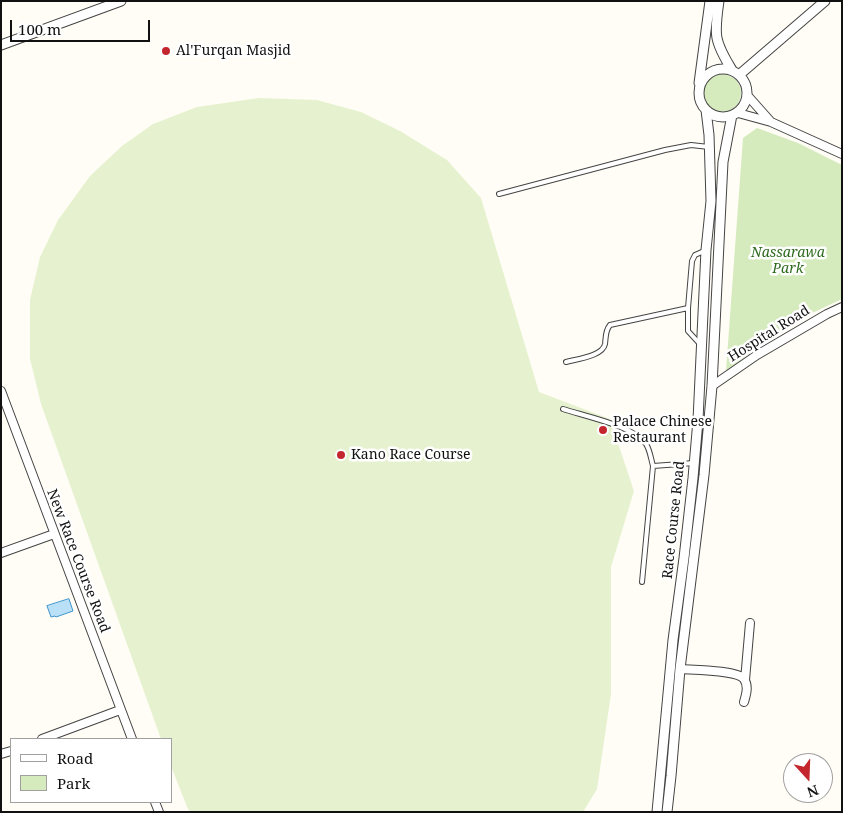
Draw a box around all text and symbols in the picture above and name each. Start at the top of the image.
scale bar [12,10,152,42]
text: 100 m [18,19,61,39]
place label: Al'Furqan Masjid [176,43,291,59]
marker: Al'Furqan Masjid [160,45,172,57]
park label: Nassarawa Park [751,245,825,278]
street label: Hospital Road [725,302,813,366]
place label: Palace Chinese Restaurant [613,414,712,447]
marker: Palace Chinese Restaurant [597,424,609,436]
place label: Kano Race Course [351,447,470,463]
marker: Kano Race Course [335,449,347,461]
street label: Race Course Road [659,460,689,580]
street label: New Race Course Road [43,487,113,635]
legend [10,738,172,803]
text: Road [57,748,93,768]
north arrow [783,753,833,803]
text: Park [57,773,90,793]
text: N [805,781,821,802]

